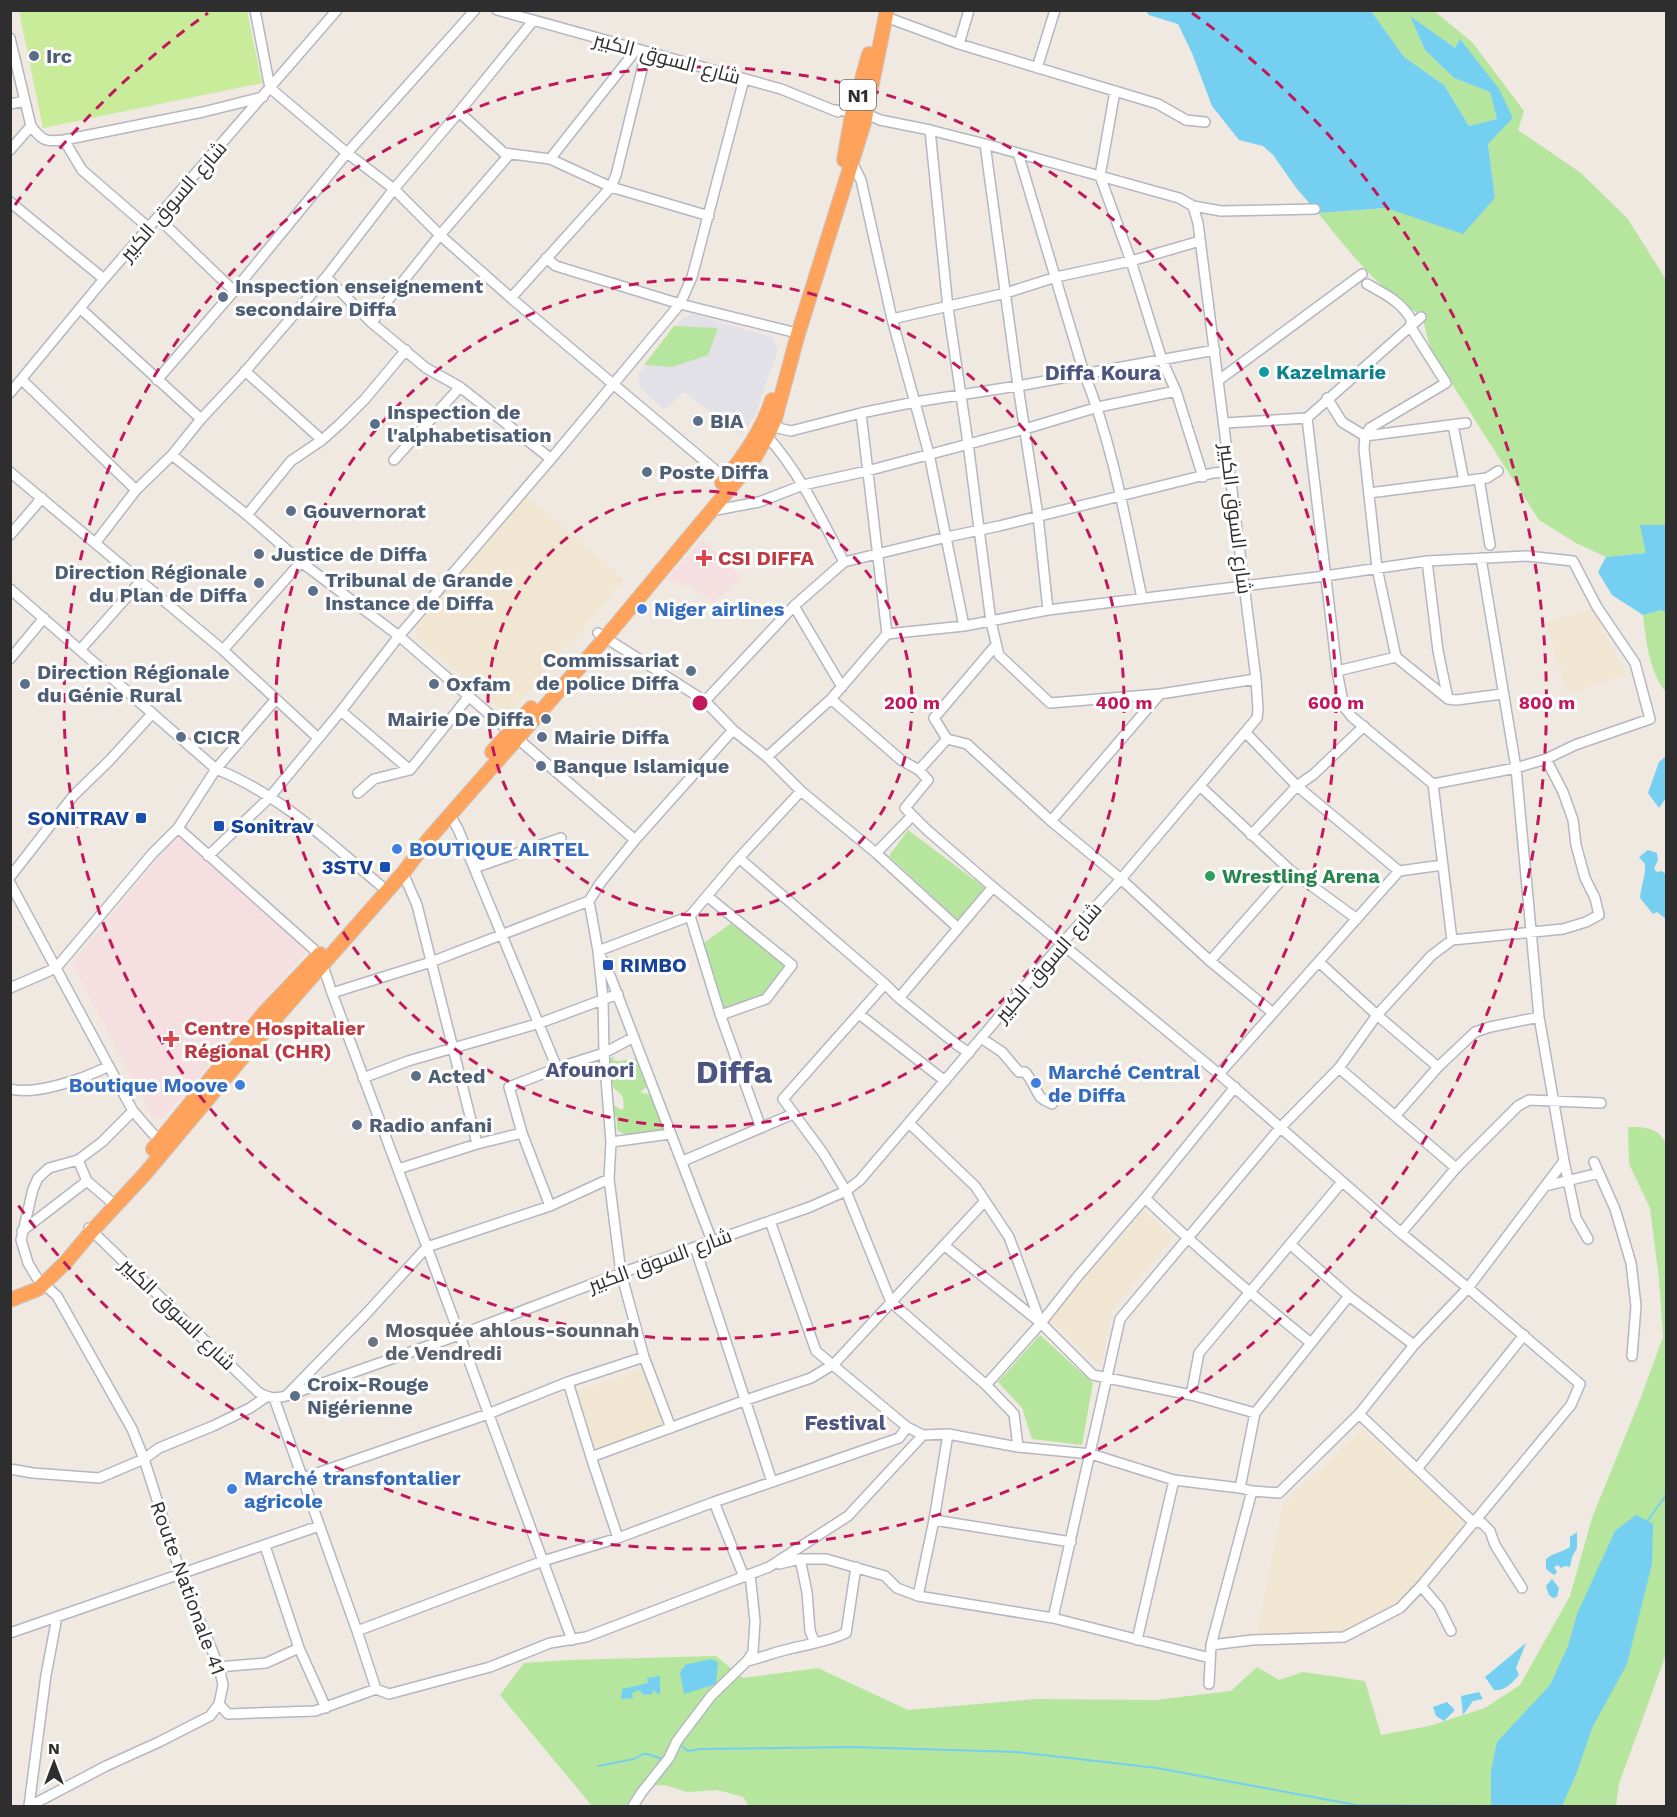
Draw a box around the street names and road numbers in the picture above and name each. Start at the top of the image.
street label: شارع السوق الكبير [589,27,743,91]
road number: N1 [840,80,876,110]
street label: شارع السوق الكبير [114,136,233,268]
street label: شارع السوق الكبير [1213,442,1257,596]
street label: شارع السوق الكبير [989,897,1108,1029]
street label: شارع السوق الكبير [584,1223,736,1299]
street label: شارع السوق الكبير [113,1252,241,1377]
street label: Route Nationale 41 [145,1498,231,1678]

